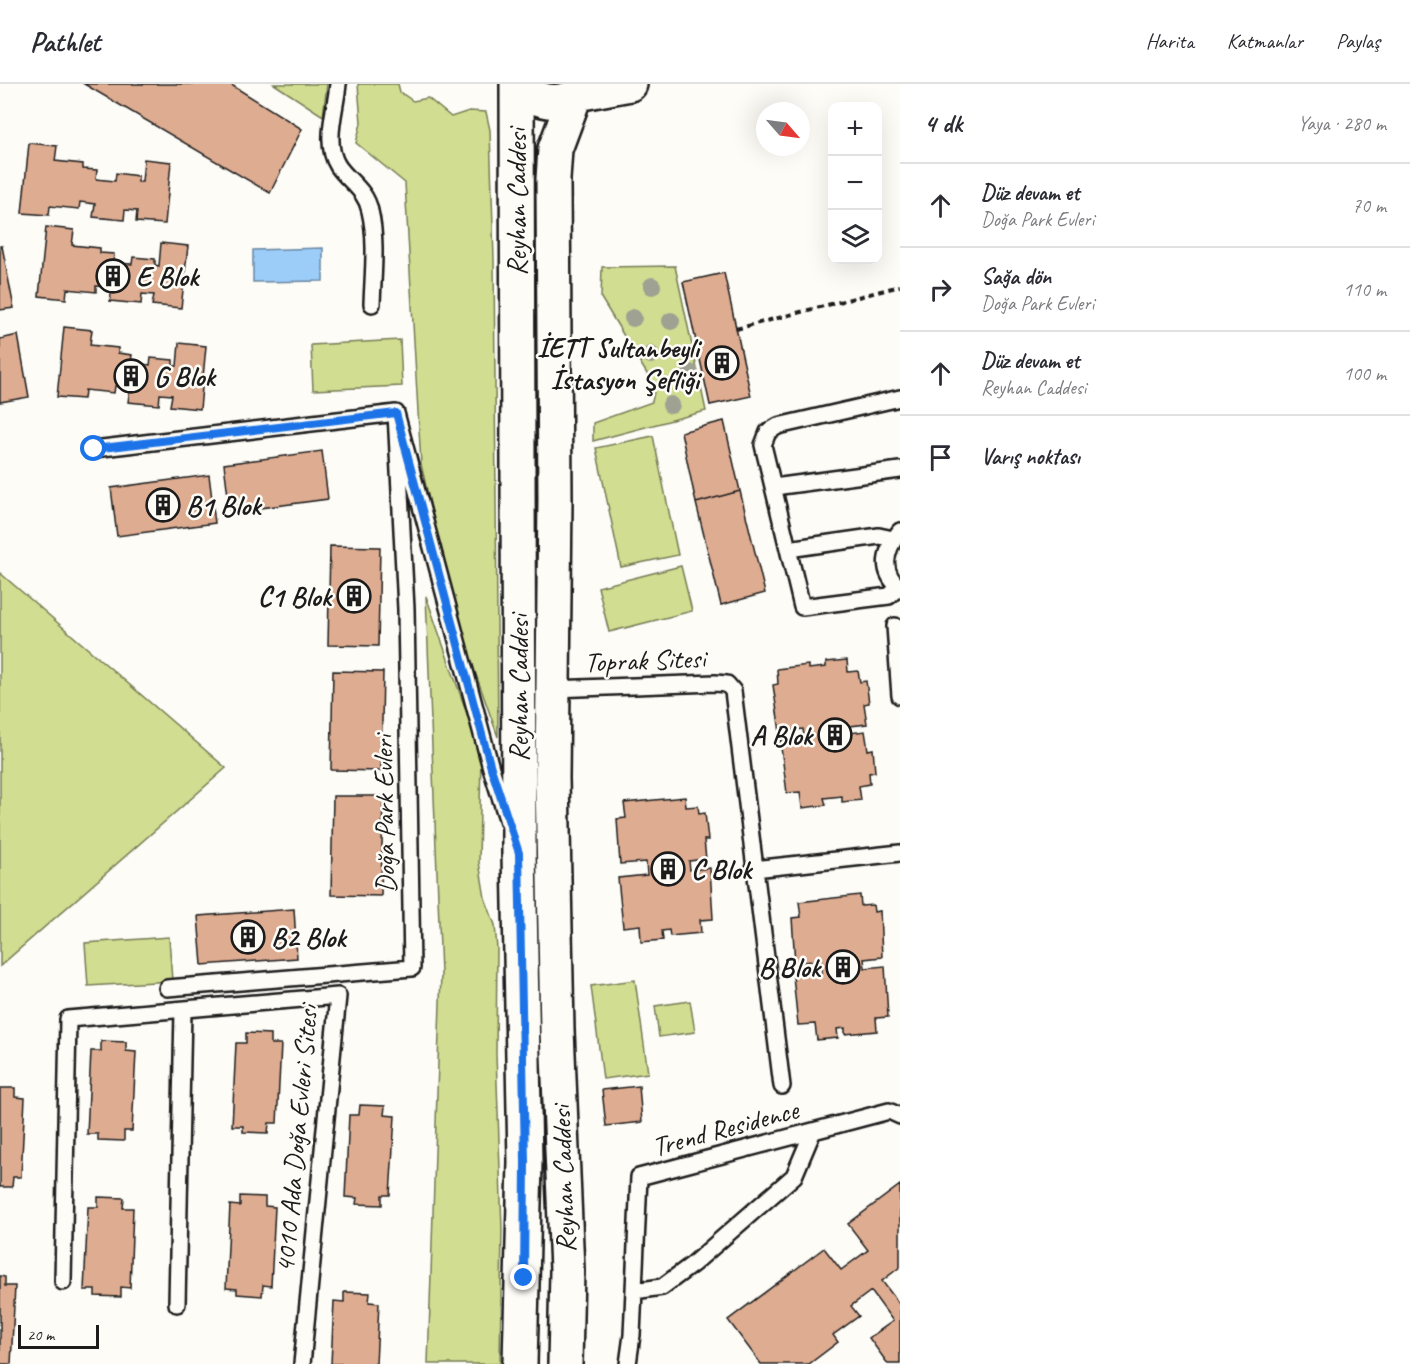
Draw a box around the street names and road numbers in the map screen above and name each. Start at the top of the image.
street label: Reyhan Caddesi [499,125,534,276]
street label: Reyhan Caddesi [501,611,536,762]
street label: Toprak Sitesi [584,640,710,680]
street label: Doğa Park Evleri [365,731,403,894]
street label: 4010 Ada Doğa Evleri Sitesi [267,1000,325,1274]
street label: Trend Residence [648,1091,804,1164]
street label: Reyhan Caddesi [543,1101,583,1253]

